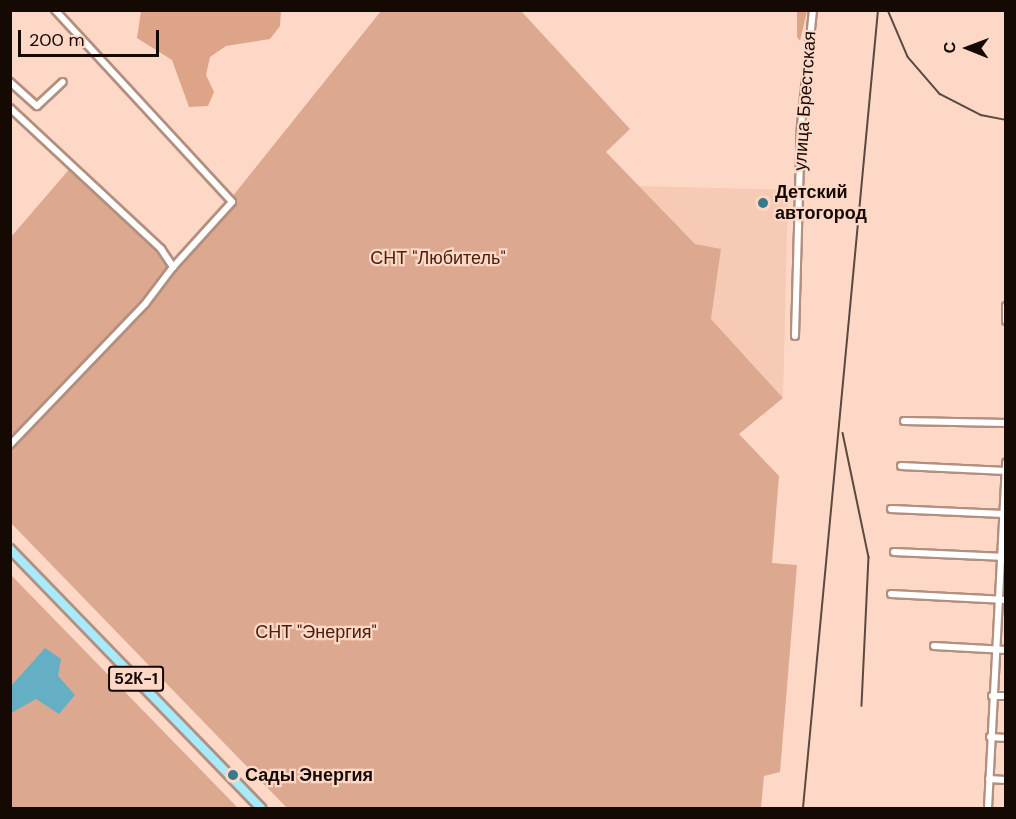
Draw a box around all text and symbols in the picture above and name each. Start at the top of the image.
scale bar [21,18,162,56]
north arrow [938,18,998,78]
text: 200 m [29,28,85,52]
street label: улица Брестская [789,30,821,172]
text: С [939,42,960,54]
place label: Детский автогород [775,182,867,224]
marker: Детский автогород [756,196,770,210]
park label: СНТ "Любитель" [370,247,506,269]
park label: СНТ "Энергия" [255,621,377,643]
road number: 52К-1 [108,666,164,692]
place label: Сады Энергия [245,764,373,786]
marker: Сады Энергия [226,768,240,782]

